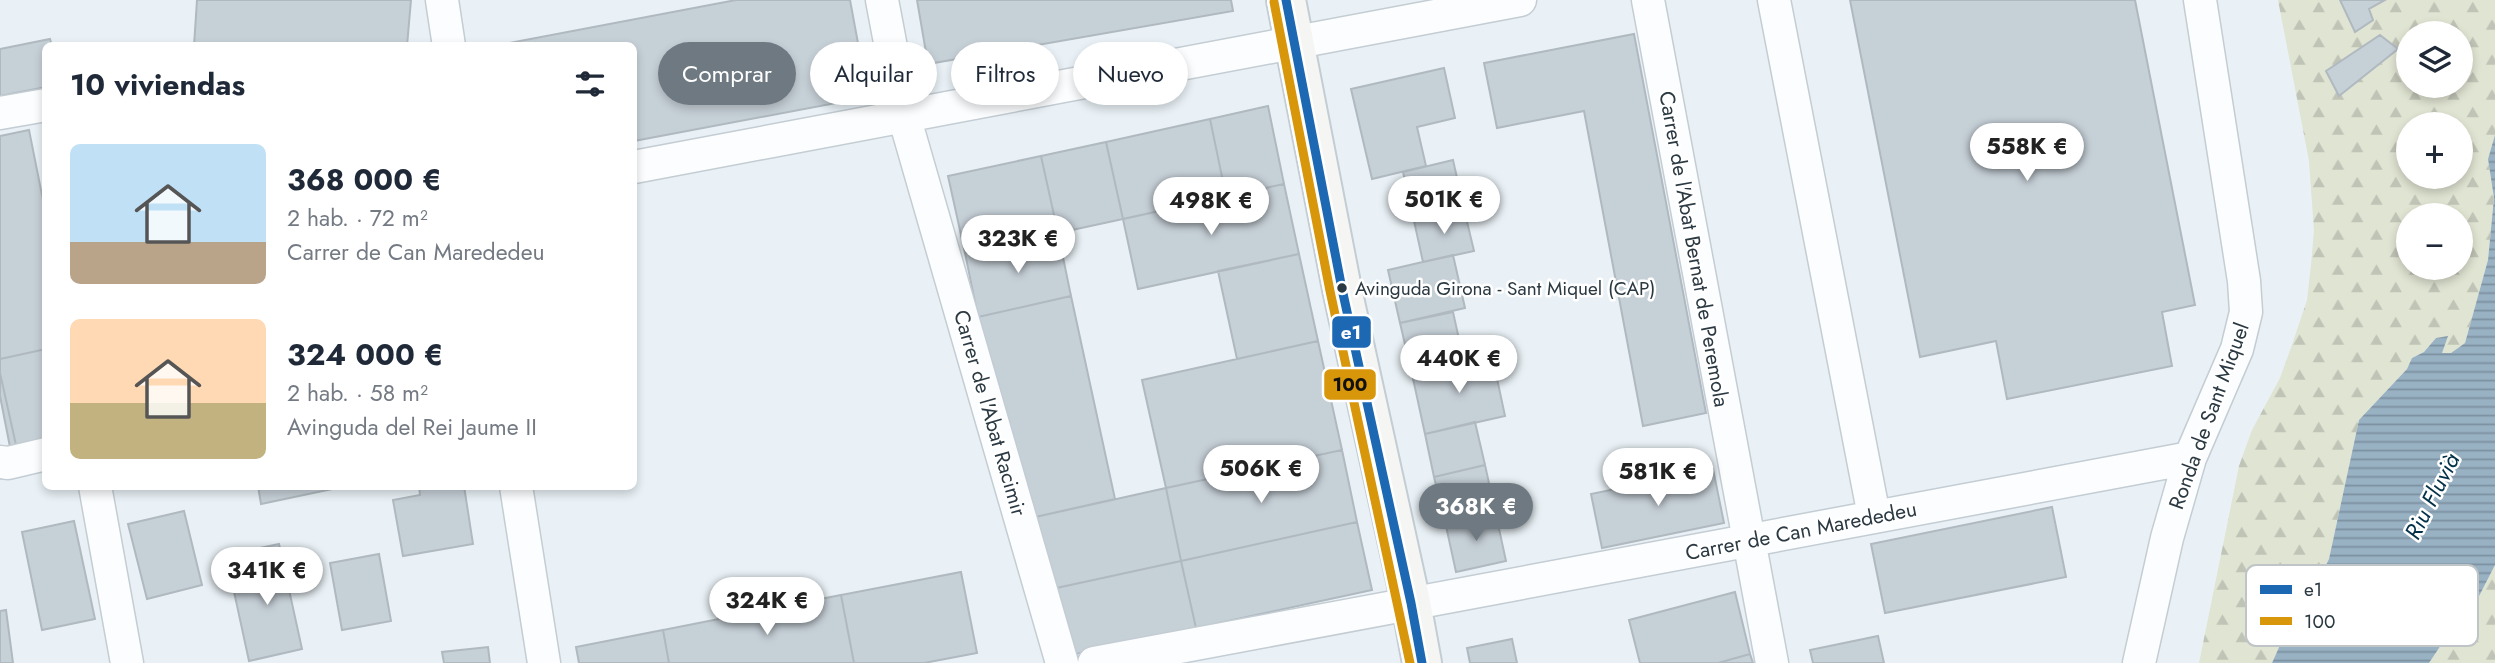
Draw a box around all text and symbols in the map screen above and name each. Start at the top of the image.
map controls [2396,21,2473,280]
button: layers [2396,21,2473,98]
chip: Comprar [658,42,796,105]
chip: Alquilar [810,42,937,105]
chip: Filtros [951,42,1059,105]
chip: Nuevo [1073,42,1188,105]
text: 10 viviendas [70,63,245,106]
icon: filters [571,65,609,103]
street label: Carrer de l'Abat Bernat de Peremola [1651,89,1737,409]
button: + [2396,112,2473,189]
pin: 558K € [1970,124,2084,183]
text: 558K € [1986,129,2068,163]
text: 368 000 € [287,158,442,201]
icon: home [126,172,210,256]
pin: 501K € [1387,176,1501,236]
pin: 498K € [1154,177,1268,237]
text: 501K € [1404,182,1484,216]
text: 498K € [1169,183,1253,217]
text: 2 hab. · 72 m² [287,201,428,235]
button: − [2396,203,2473,280]
pin: 323K € [961,216,1075,275]
text: 323K € [977,221,1059,255]
text: Carrer de Can Marededeu [287,235,545,269]
place label: Avinguda Girona - Sant Miquel (CAP) [1355,275,1655,302]
marker: Avinguda Girona - Sant Miquel (CAP) [1335,281,1349,295]
street label: Carrer de l'Abat Racimir [946,306,1034,520]
line badge: e1 [1331,315,1372,349]
street label: Ronda de Sant Miquel [2161,318,2257,514]
text: e1 [1341,319,1361,346]
text: 324 000 € [287,333,443,376]
pin: 440K € [1402,336,1516,395]
text: 440K € [1416,341,1502,375]
icon: home [126,347,210,431]
line badge: 100 [1323,368,1377,401]
text: 100 [1333,371,1367,398]
text: 2 hab. · 58 m² [287,376,428,410]
text: Avinguda del Rei Jaume II [287,410,537,444]
pin: 506K € [1204,446,1318,505]
water label: Riu Fluvià [2396,446,2468,545]
pin: 581K € [1601,448,1715,508]
text: 506K € [1219,451,1303,485]
text: 581K € [1618,454,1698,488]
pin: 368K € [1419,484,1533,543]
text: 368K € [1435,489,1517,523]
street label: Carrer de Can Marededeu [1683,494,1919,568]
pin: 341K € [210,548,324,607]
text: 341K € [227,553,307,587]
legend [2246,565,2478,646]
text: e1 [2304,576,2322,603]
pin: 324K € [710,578,824,637]
text: 324K € [725,583,809,617]
text: 100 [2304,608,2335,635]

